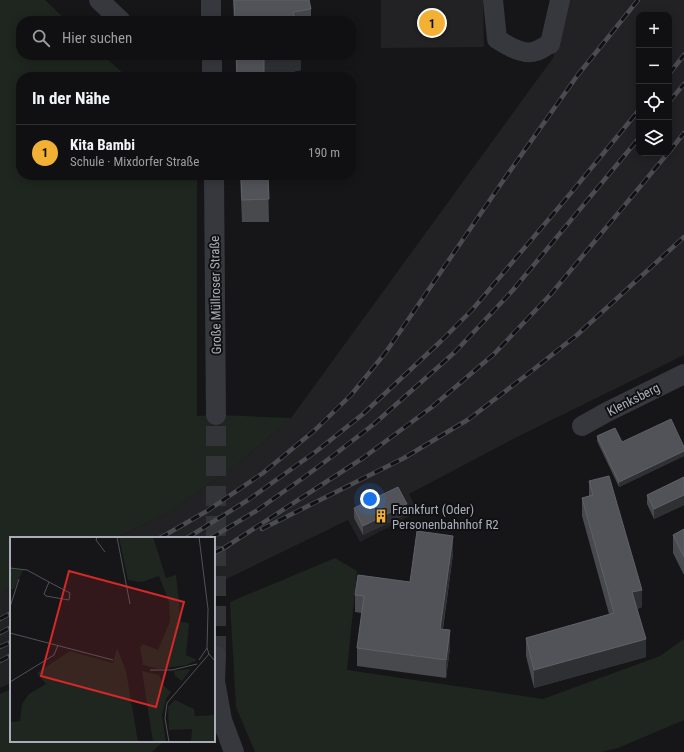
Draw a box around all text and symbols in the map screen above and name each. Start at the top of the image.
pin: 1 [419,8,445,38]
map controls [636,12,672,156]
button: + [636,12,672,48]
search box [16,16,356,60]
icon: search [30,27,52,49]
text: Hier suchen [62,29,132,47]
button: − [636,48,672,84]
button: locate [636,84,672,120]
text: In der Nähe [32,88,110,108]
button: layers [636,120,672,156]
text: Kita Bambi [70,136,135,154]
text: 1 [42,145,48,160]
text: 190 m [308,145,340,160]
text: Schule · Mixdorfer Straße [70,154,199,169]
street label: Große Müllroser Straße [207,236,224,354]
street label: Klenksberg [604,380,662,419]
your location [360,489,380,509]
place label: Frankfurt (Oder) Personenbahnhof R2 [392,502,499,532]
building icon: Frankfurt (Oder) Personenbahnhof R2 [373,508,389,524]
inset map [10,537,215,742]

